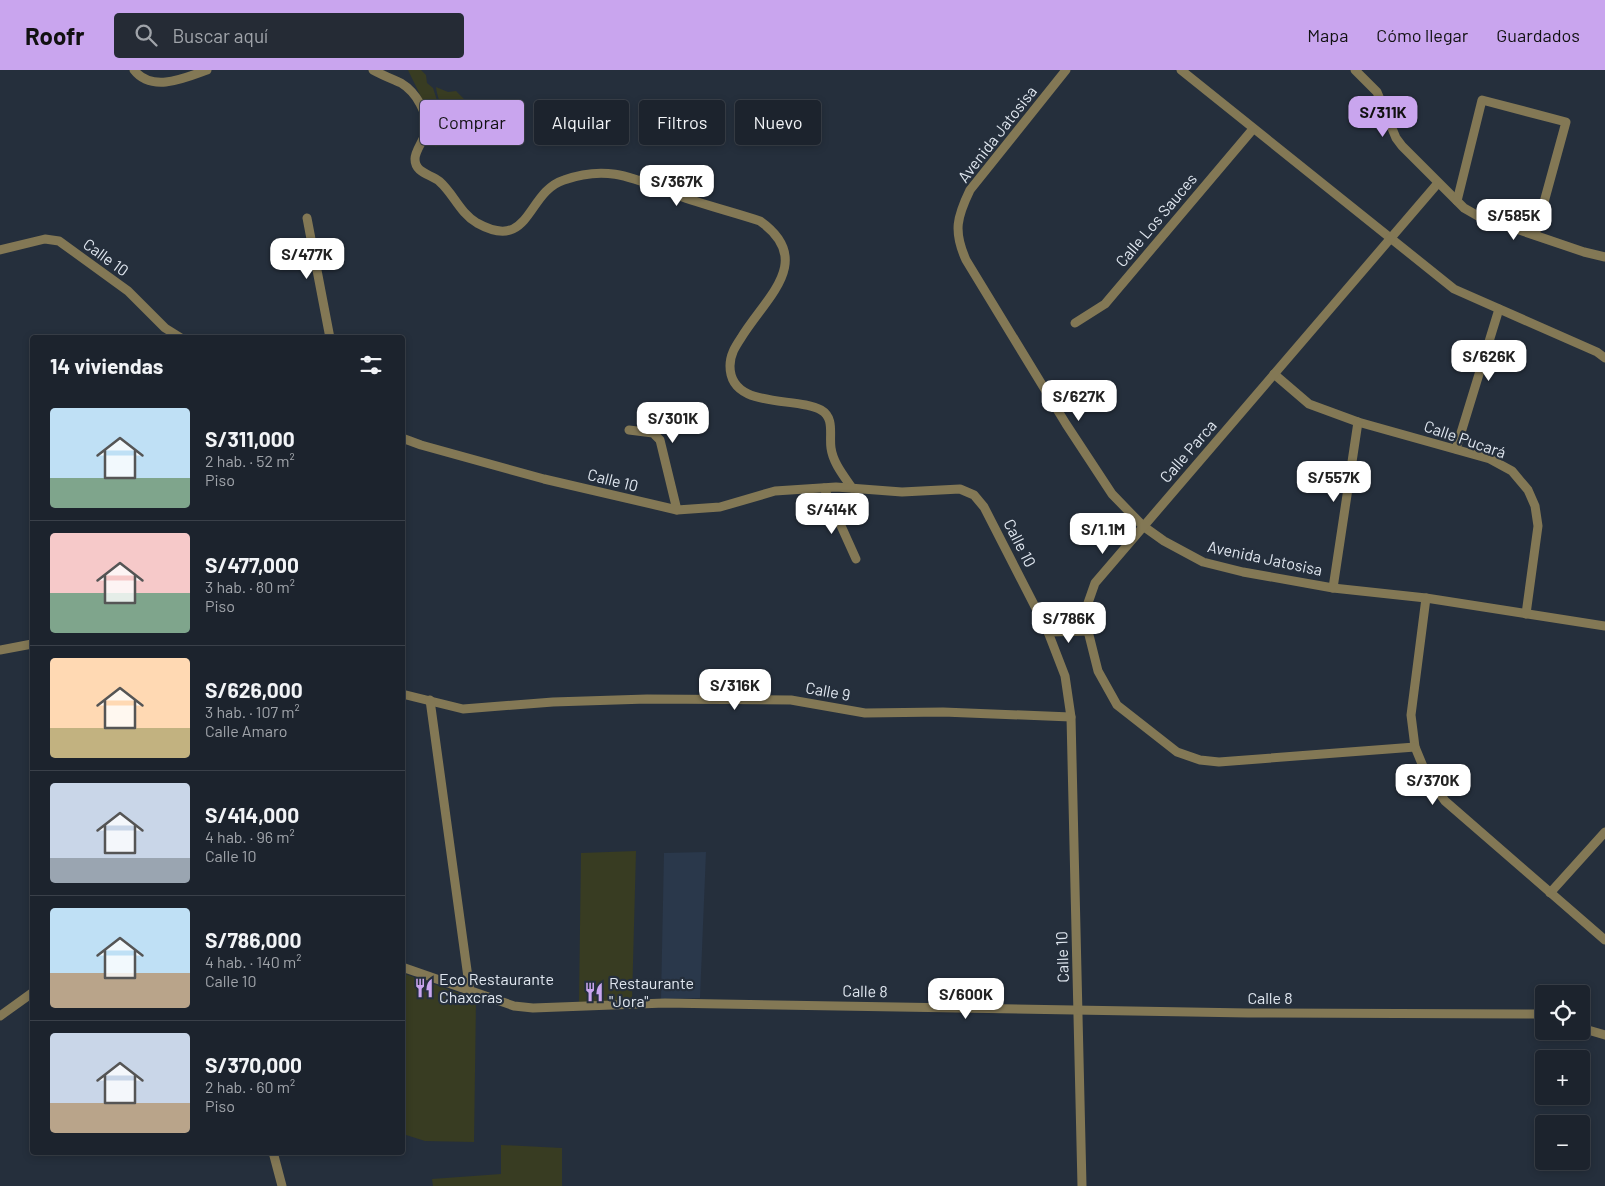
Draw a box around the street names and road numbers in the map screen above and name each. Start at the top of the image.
street label: Avenida Jatosisa [953,82,1040,186]
street label: Calle Los Sauces [1111,169,1200,270]
street label: Calle 10 [80,234,133,279]
street label: Calle Parca [1155,415,1220,486]
street label: Calle Pucará [1422,416,1509,461]
street label: Calle 10 [586,464,640,495]
street label: Calle 10 [1000,516,1041,570]
street label: Avenida Jatosisa [1206,536,1324,579]
street label: Calle 9 [804,677,852,704]
street label: Calle 10 [1051,931,1072,983]
street label: Calle 8 [842,981,888,1000]
street label: Calle 8 [1247,988,1293,1007]

